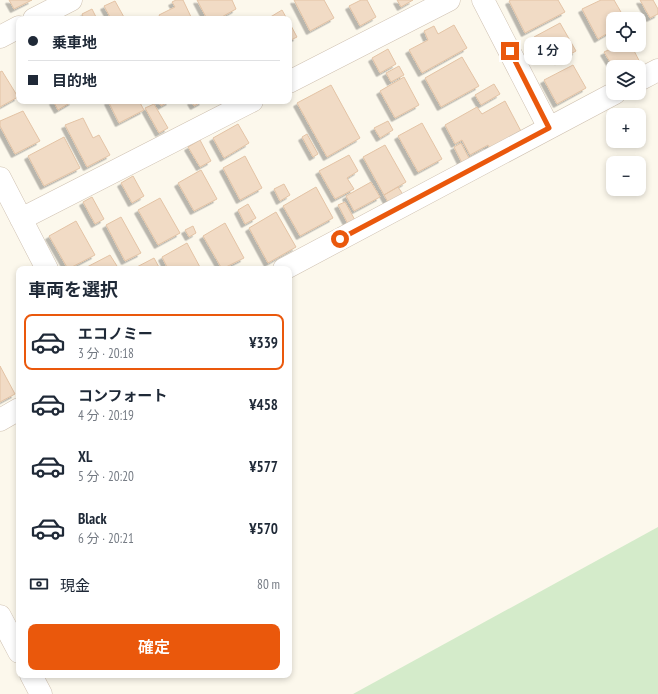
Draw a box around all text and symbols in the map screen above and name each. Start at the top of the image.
map controls [606,12,646,196]
button: locate [606,12,646,52]
text: 乗車地 [52,33,97,52]
callout: 1 分 [524,37,572,65]
route end [501,42,519,60]
text: 1 分 [537,42,559,59]
button: layers [606,60,646,100]
text: 目的地 [52,71,97,90]
button: + [606,108,646,148]
button: − [606,156,646,196]
route start [331,230,349,248]
text: 車両を選択 [28,278,118,301]
icon: car [30,324,66,360]
text: エコノミー [78,324,153,343]
text: ¥339 [249,333,278,352]
text: 3 分 · 20:18 [78,345,134,362]
icon: car [30,386,66,422]
text: コンフォート [78,386,168,405]
text: ¥458 [249,395,278,414]
text: 4 分 · 20:19 [78,407,134,424]
text: XL [78,447,92,466]
icon: car [30,448,66,484]
text: ¥577 [249,457,278,476]
text: 5 分 · 20:20 [78,468,134,485]
text: Black [78,509,107,528]
icon: car [30,510,66,546]
text: ¥570 [249,519,278,538]
text: 6 分 · 20:21 [78,530,134,547]
icon: cash [28,573,50,595]
text: 現金 [60,576,90,595]
text: 80 m [257,576,280,593]
button: 確定 [28,624,280,670]

